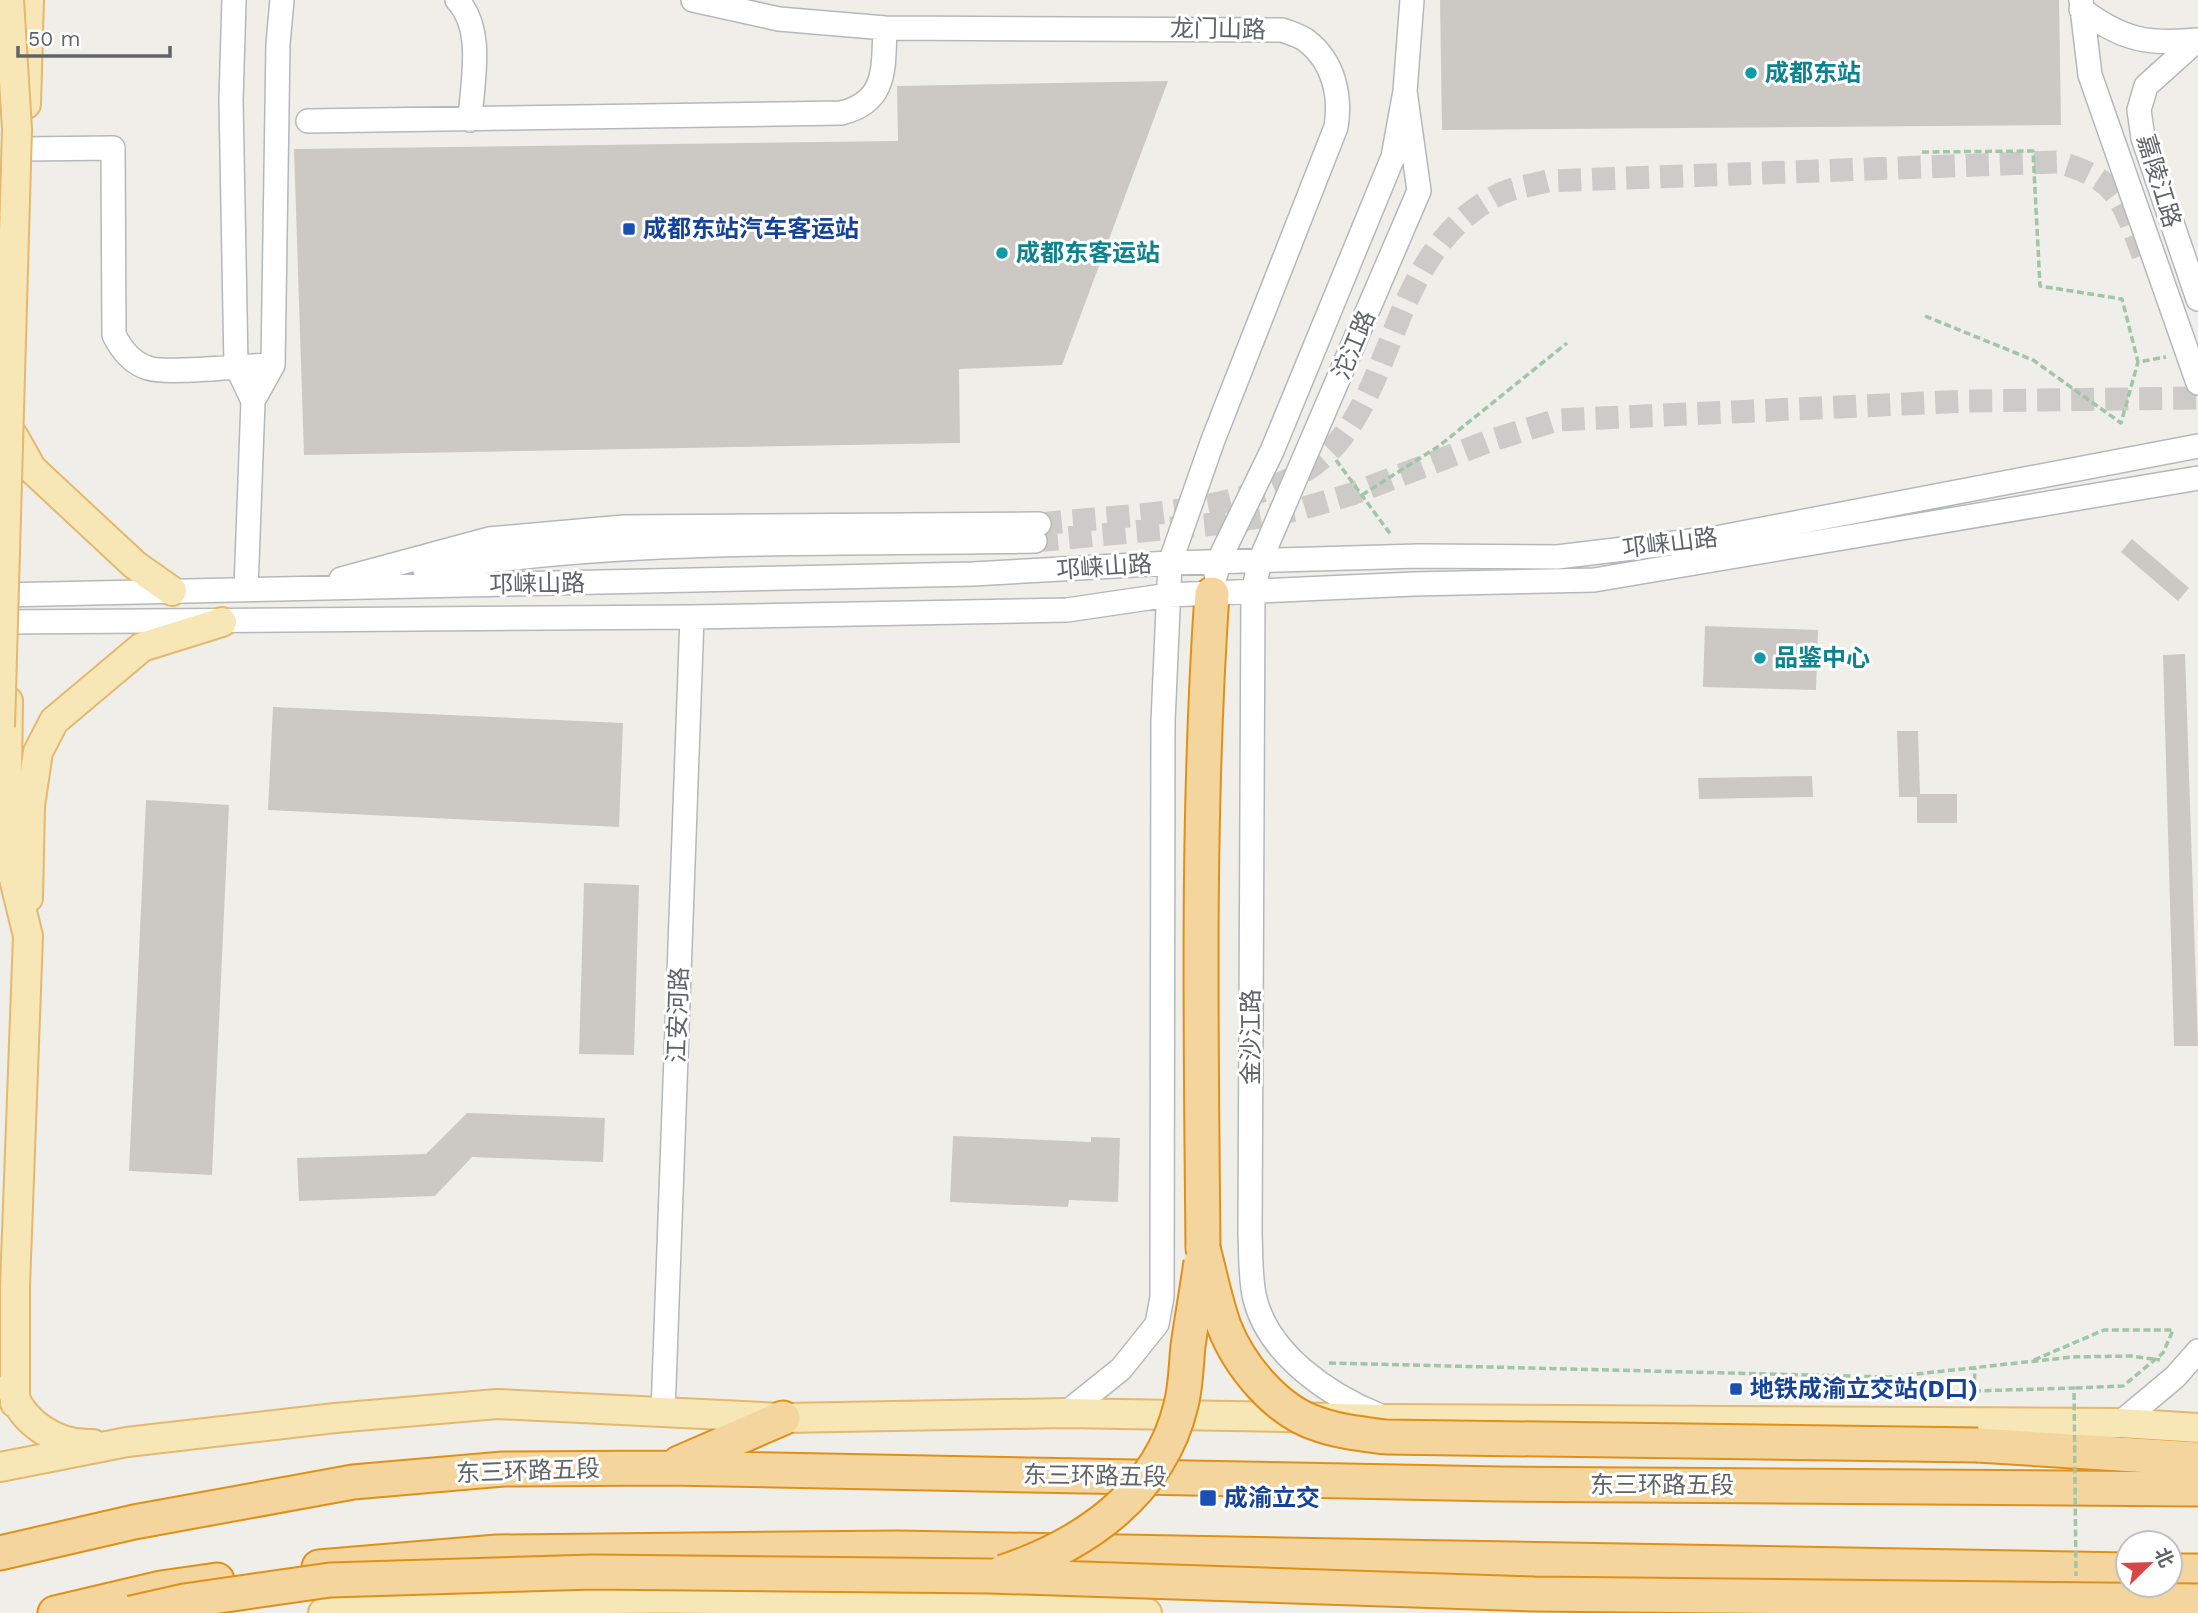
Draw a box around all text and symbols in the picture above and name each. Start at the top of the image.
scale bar [18,14,170,58]
street label: 龙门山路 [1170,14,1266,44]
text: 50 m [28,26,80,51]
place label: 成都东站 [1765,59,1861,87]
marker: 成都东站 [1743,65,1759,81]
street label: 嘉陵江路 [2132,131,2186,231]
place label: 成都东站汽车客运站 [643,215,859,243]
marker: 成都东站汽车客运站 [621,221,637,237]
place label: 成都东客运站 [1016,239,1160,267]
marker: 成都东客运站 [994,245,1010,261]
street label: 沱江路 [1327,306,1381,384]
street label: 邛崃山路 [1621,523,1719,563]
street label: 邛崃山路 [1055,550,1153,584]
street label: 邛崃山路 [489,569,585,599]
place label: 品鉴中心 [1774,644,1870,672]
marker: 品鉴中心 [1752,650,1768,666]
street label: 江安河路 [662,967,694,1063]
street label: 金沙江路 [1237,989,1265,1085]
place label: 地铁成渝立交站(D口) [1750,1375,1978,1403]
marker: 地铁成渝立交站(D口) [1728,1381,1744,1397]
street label: 东三环路五段 [456,1454,600,1488]
street label: 东三环路五段 [1023,1461,1167,1491]
street label: 东三环路五段 [1590,1471,1734,1499]
place label: 成渝立交 [1224,1484,1320,1512]
marker: 成渝立交 [1198,1488,1218,1508]
north arrow [2114,1529,2184,1599]
text: 北 [2150,1544,2178,1571]

